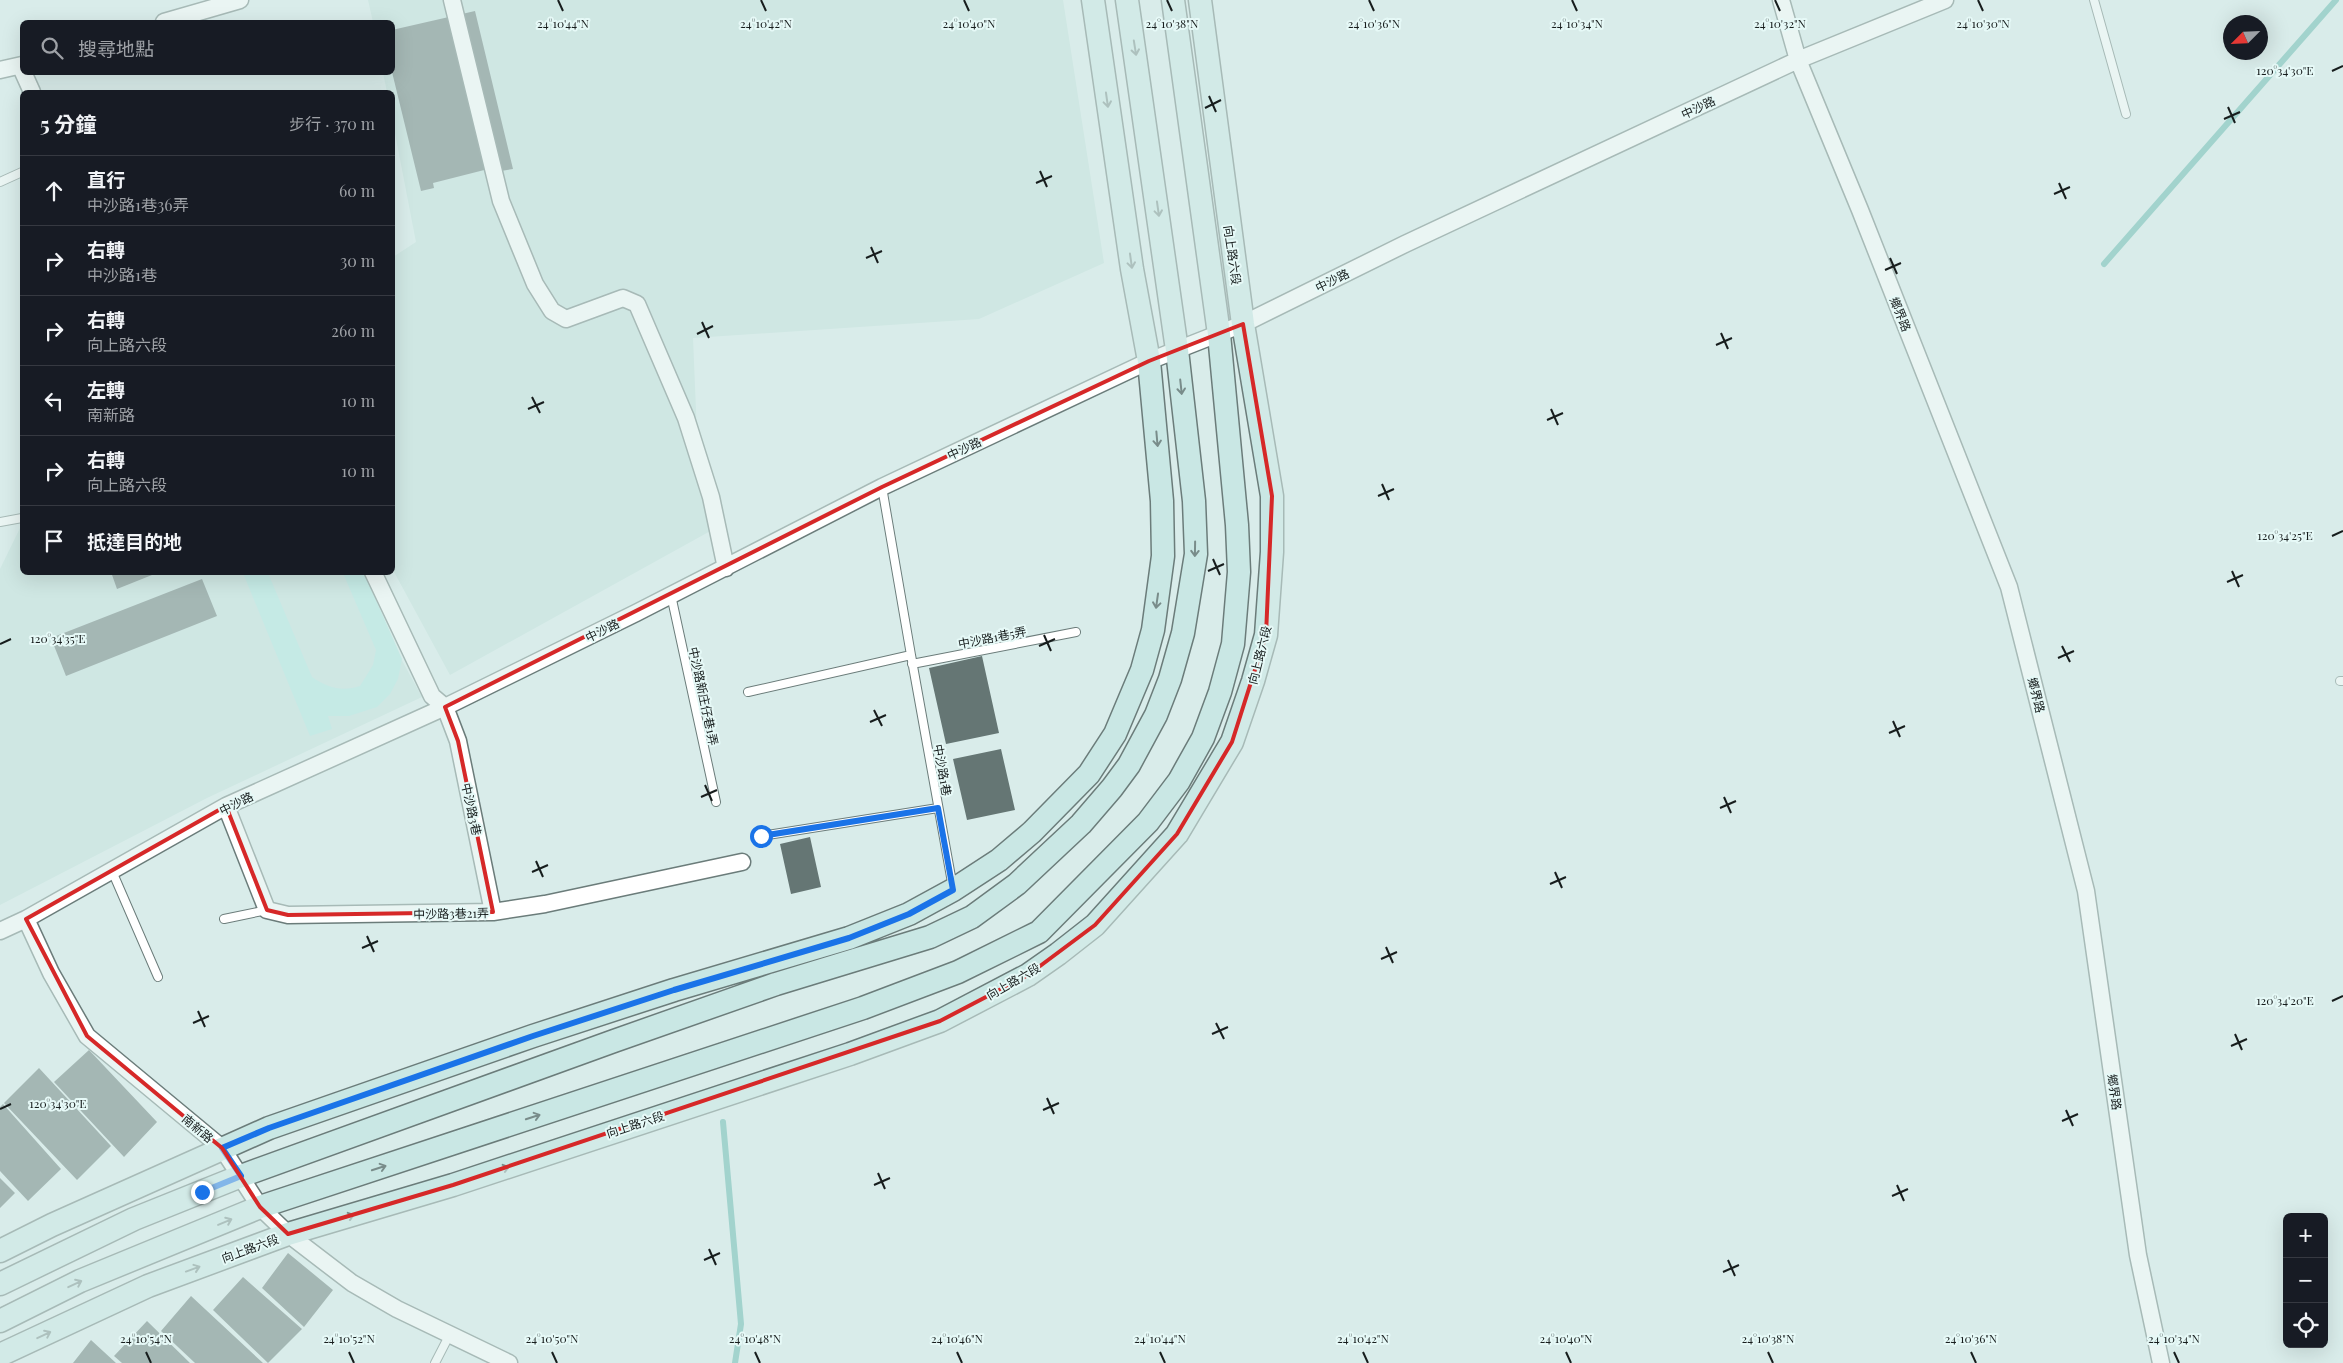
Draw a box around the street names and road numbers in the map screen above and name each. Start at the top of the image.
street label: 中沙路 [1678,92,1718,122]
street label: 向上路六段 [1221,224,1245,286]
street label: 中沙路 [1312,265,1352,295]
street label: 鄉界路 [1887,294,1915,334]
street label: 中沙路 [944,433,984,463]
street label: 中沙路 [582,615,622,645]
street label: 中沙路1巷5弄 [956,623,1028,651]
street label: 向上路六段 [1244,624,1274,686]
street label: 中沙路新庄仔巷1弄 [686,645,722,747]
street label: 鄉界路 [2025,676,2049,714]
street label: 中沙路1巷 [931,743,955,797]
street label: 中沙路3巷 [459,781,485,837]
street label: 中沙路 [216,788,256,818]
street label: 中沙路3巷21弄 [413,904,489,922]
street label: 向上路六段 [983,959,1043,1003]
street label: 鄉界路 [2105,1073,2125,1111]
street label: 向上路六段 [604,1107,666,1141]
street label: 南新路 [179,1110,217,1146]
street label: 向上路六段 [219,1230,281,1266]

